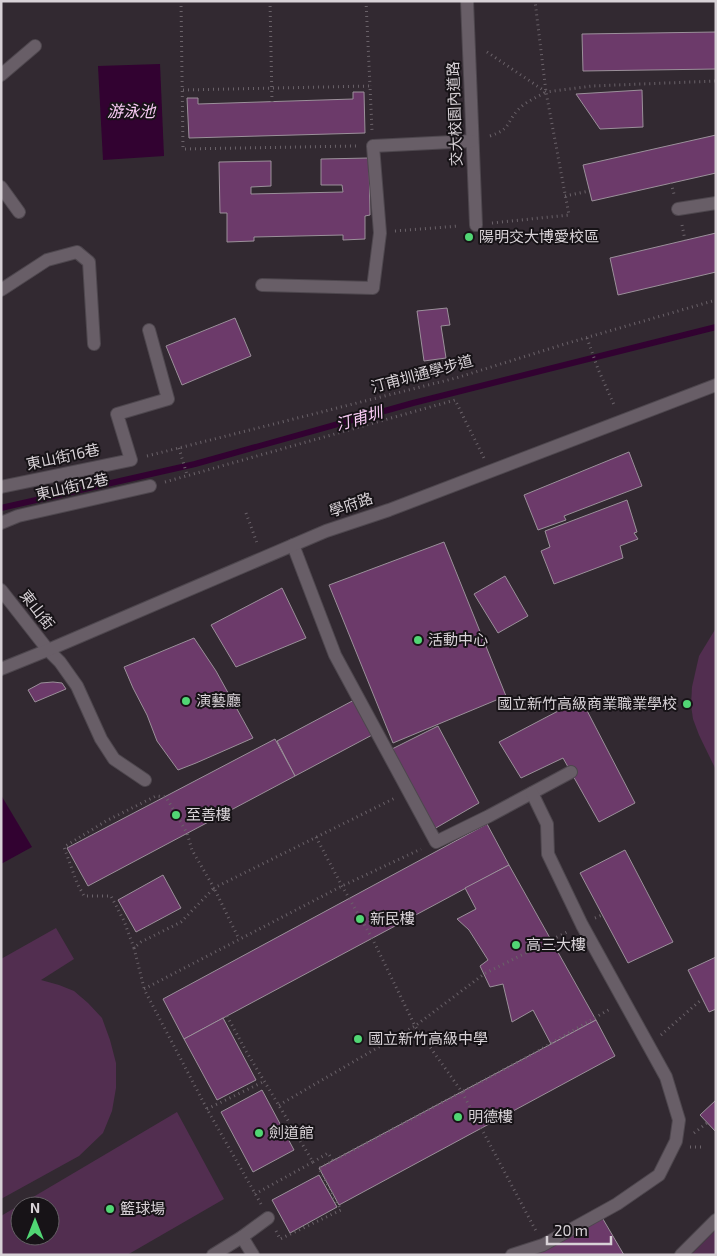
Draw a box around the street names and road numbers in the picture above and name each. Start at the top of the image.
street label: 交大校園內道路 [443,61,465,167]
street label: 汀甫圳通學步道 [369,351,475,395]
street label: 東山街16巷 [24,439,101,473]
street label: 東山街12巷 [34,469,110,503]
street label: 學府路 [326,488,375,520]
street label: 東山街 [17,586,59,633]

